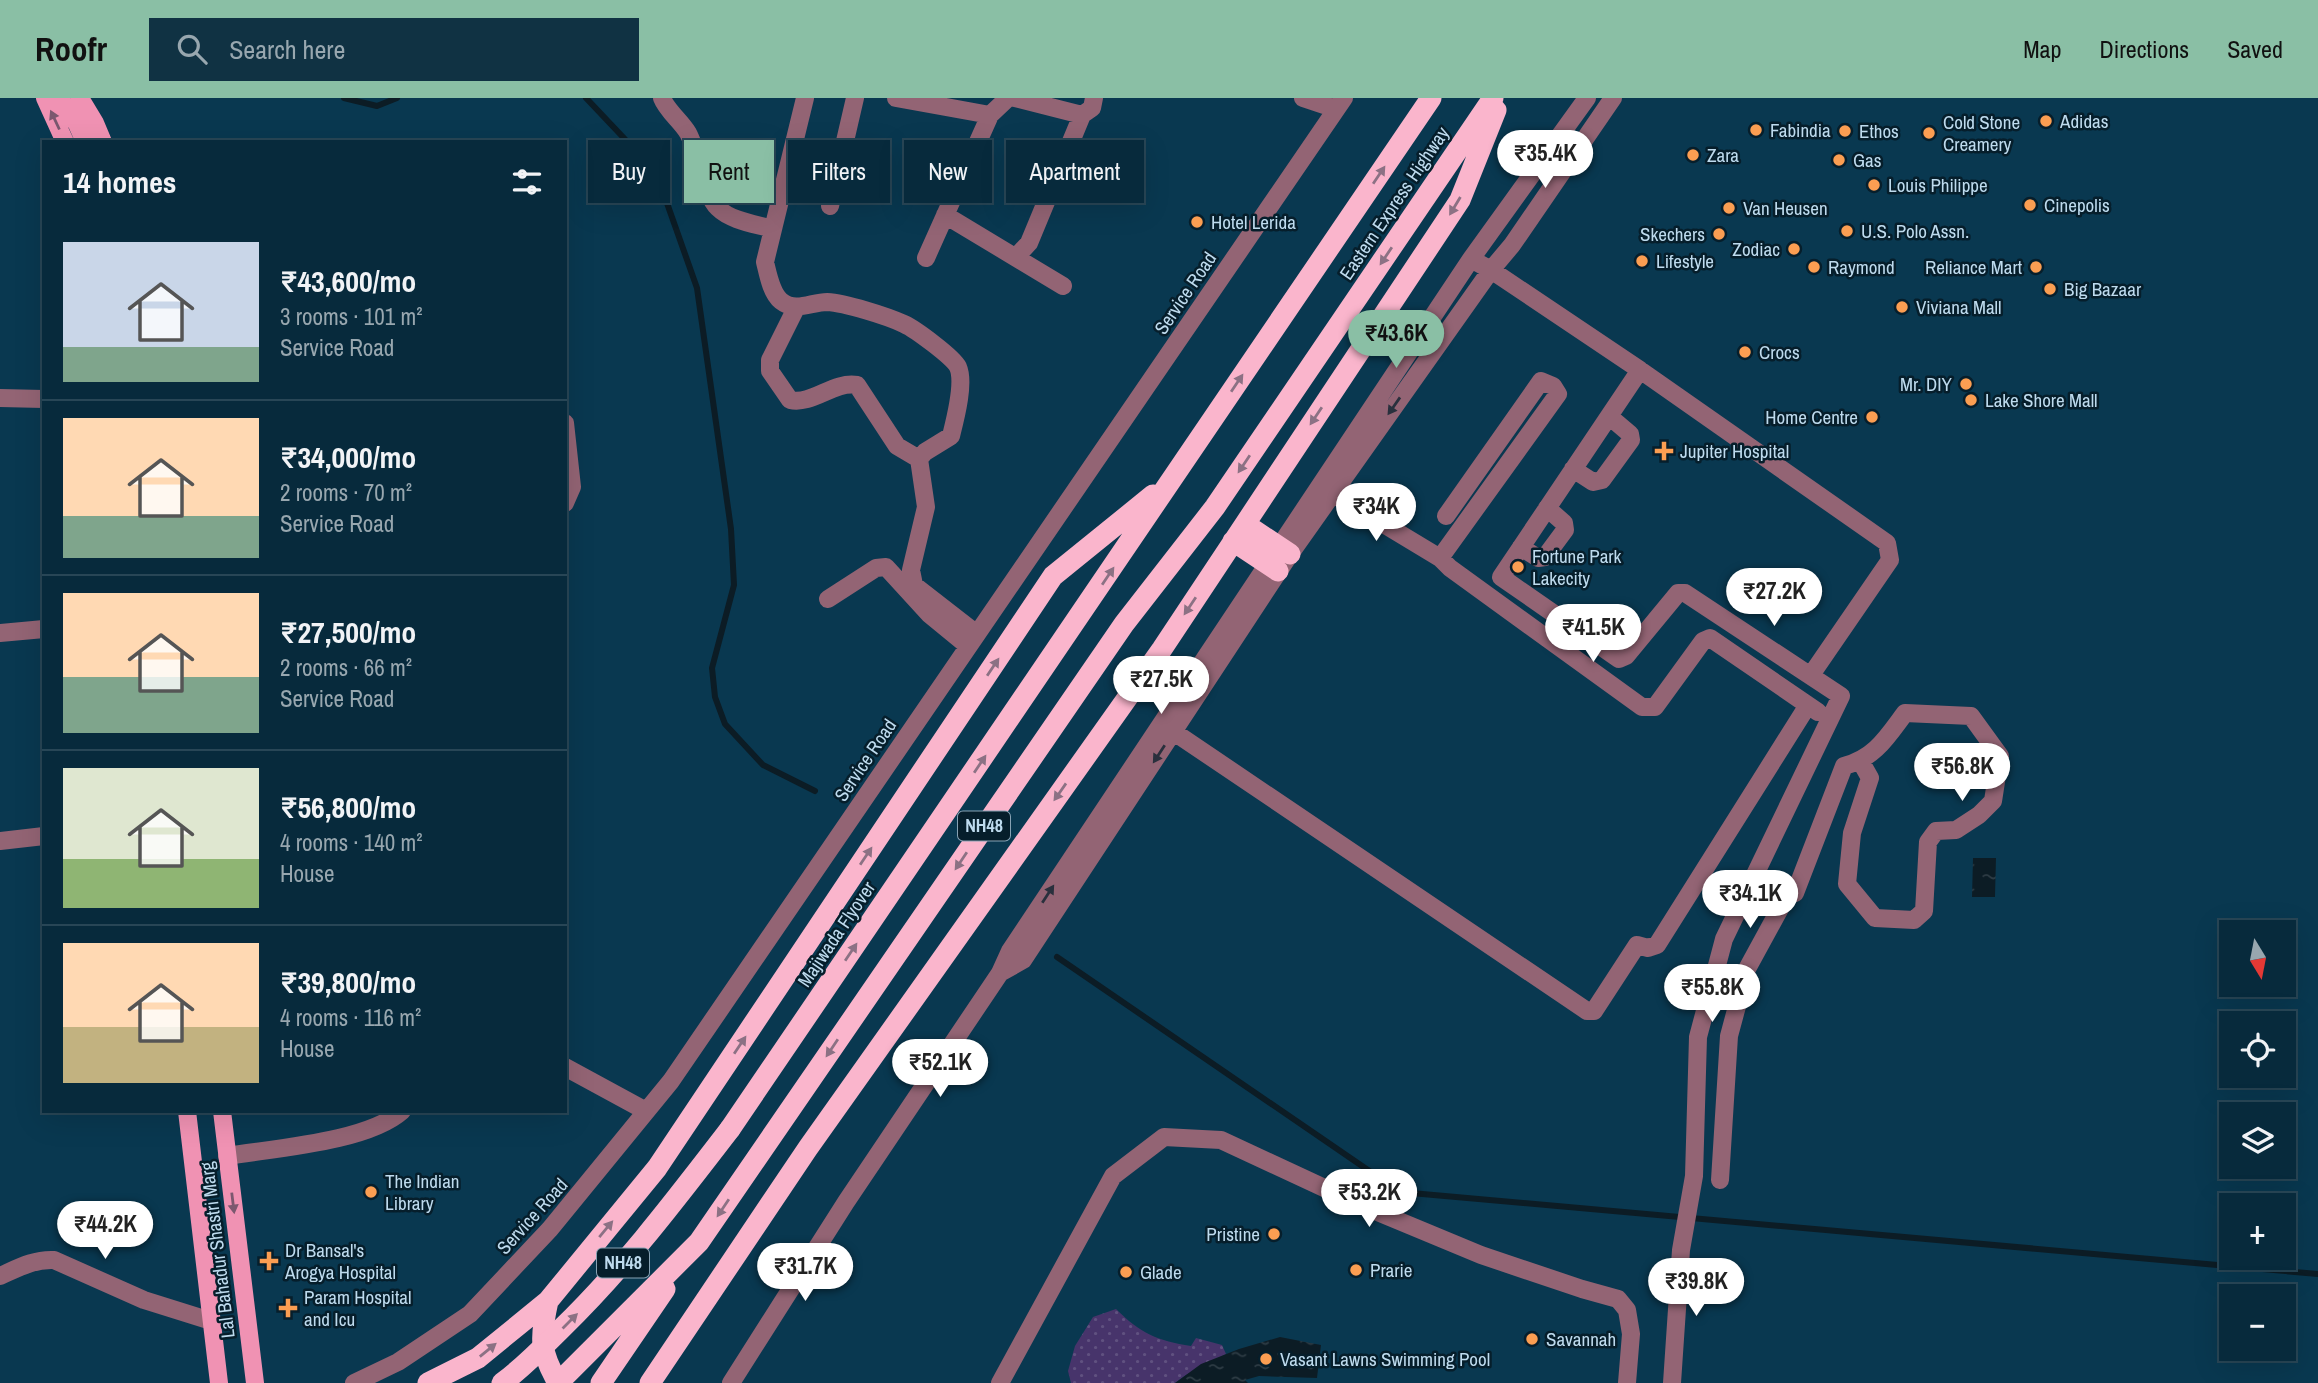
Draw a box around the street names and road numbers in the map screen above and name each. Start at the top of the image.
street label: Eastern Express Highway [1333,121,1455,285]
street label: Service Road [1148,247,1222,339]
street label: Service Road [828,714,902,806]
road number: NH48 [958,812,1010,840]
street label: Majiwada Flyover [791,875,881,992]
street label: Lal Bahadur Shastri Marg [193,1160,241,1340]
street label: Service Road [491,1172,573,1260]
road number: NH48 [597,1248,649,1278]

